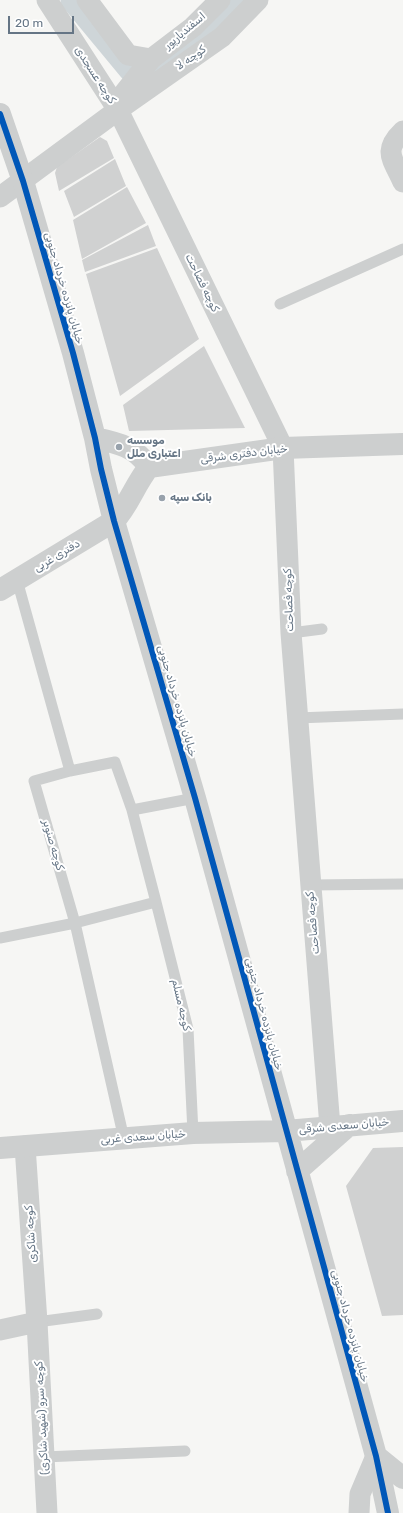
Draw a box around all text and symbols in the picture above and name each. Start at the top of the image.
scale bar [10,8,76,34]
street label: اسفندیارپور [162,10,208,52]
text: 20 m [15,16,43,30]
street label: کوچه لا [173,43,209,73]
street label: کوچه عسجدی [72,44,118,106]
street label: خیابان پانزده خرداد جنوبی [42,230,86,346]
street label: کوچه فصاحت [182,252,222,314]
place label: موسسه اعتباری ملل [127,434,181,460]
marker: موسسه اعتباری ملل [114,442,124,452]
street label: خیابان دفتری شرقی [200,442,288,466]
place label: بانک سپه [170,491,212,505]
marker: بانک سپه [157,493,167,503]
street label: دفتری غربی [31,537,83,575]
street label: کوچه فصاحت [281,568,297,632]
street label: خیابان پانزده خرداد جنوبی [155,643,199,759]
street label: کوچه صنوبر [39,818,67,872]
street label: کوچه فصاحت [304,891,322,955]
street label: خیابان پانزده خرداد جنوبی [243,956,285,1072]
street label: کوچه مسلم [169,978,193,1032]
street label: خیابان سعدی شرقی [298,1115,390,1137]
street label: خیابان سعدی غربی [100,1127,186,1147]
street label: کوچه شاکری [22,1205,40,1263]
street label: خیابان پانزده خرداد جنوبی [329,1268,371,1384]
street label: کوچه سرو (شهید شاکری) [32,1361,52,1475]

